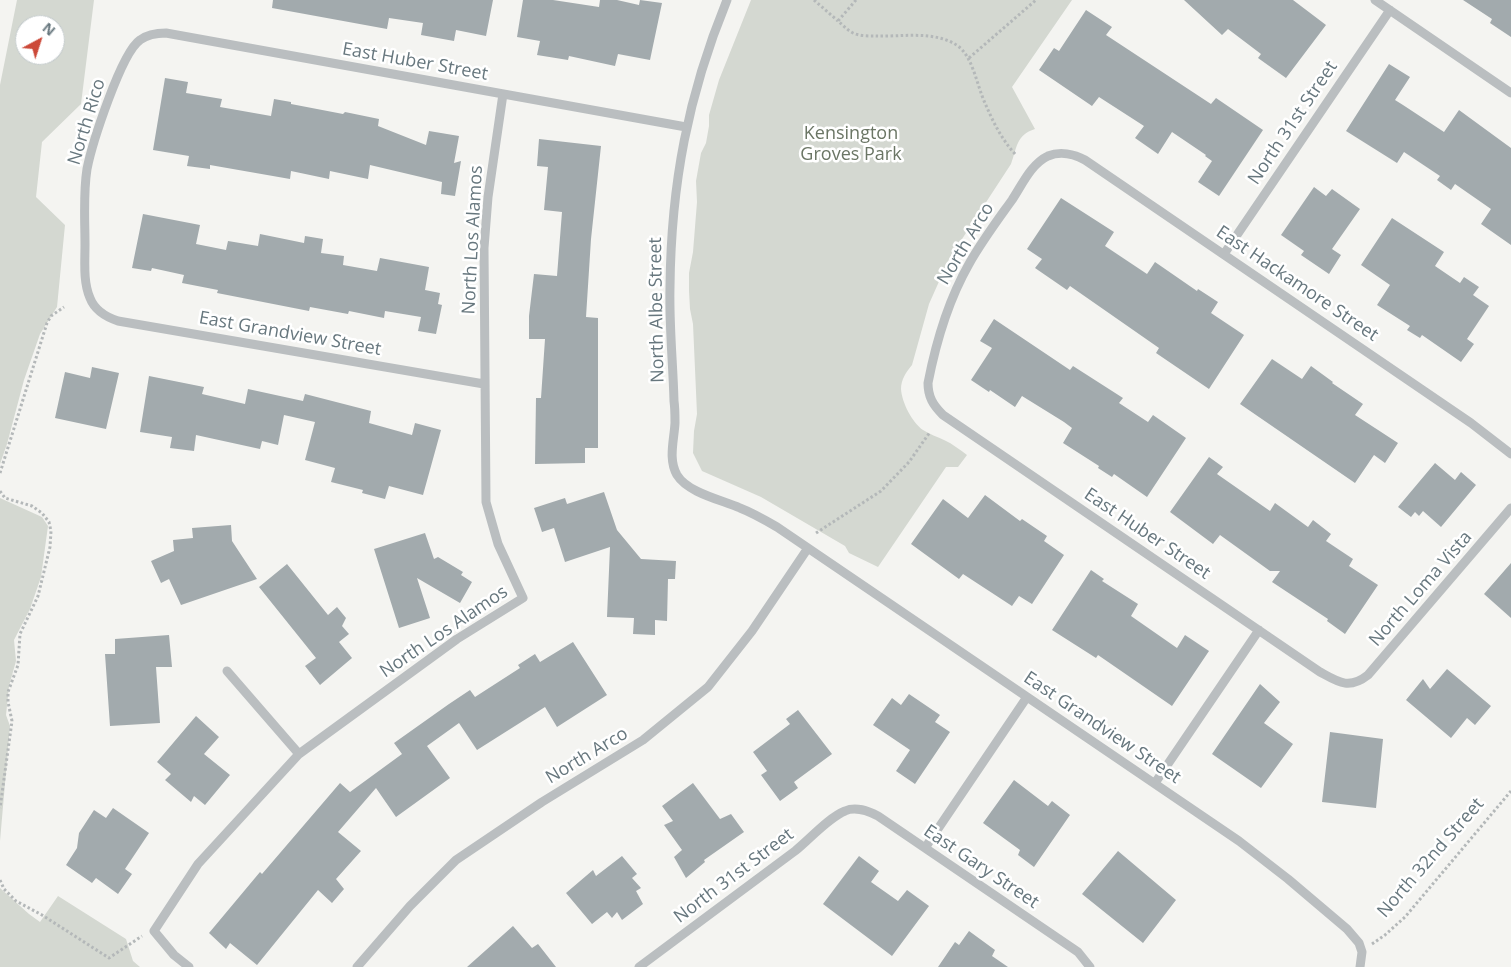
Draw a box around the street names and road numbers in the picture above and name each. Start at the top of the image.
street label: East Huber Street [341,39,489,85]
street label: North 31st Street [1244,57,1342,189]
street label: North Rico [64,76,110,168]
street label: North Los Alamos [458,165,488,315]
street label: North Arco [933,199,999,289]
street label: East Hackamore Street [1212,222,1382,346]
street label: North Albe Street [645,237,669,383]
street label: East Grandview Street [197,307,383,361]
street label: East Huber Street [1080,484,1214,584]
street label: North Loma Vista [1365,527,1477,651]
street label: North Los Alamos [376,581,512,683]
street label: East Grandview Street [1019,667,1185,789]
street label: North Arco [542,723,632,789]
street label: North 32nd Street [1373,794,1489,922]
street label: East Gary Street [919,821,1043,913]
street label: North 31st Street [670,824,798,928]

